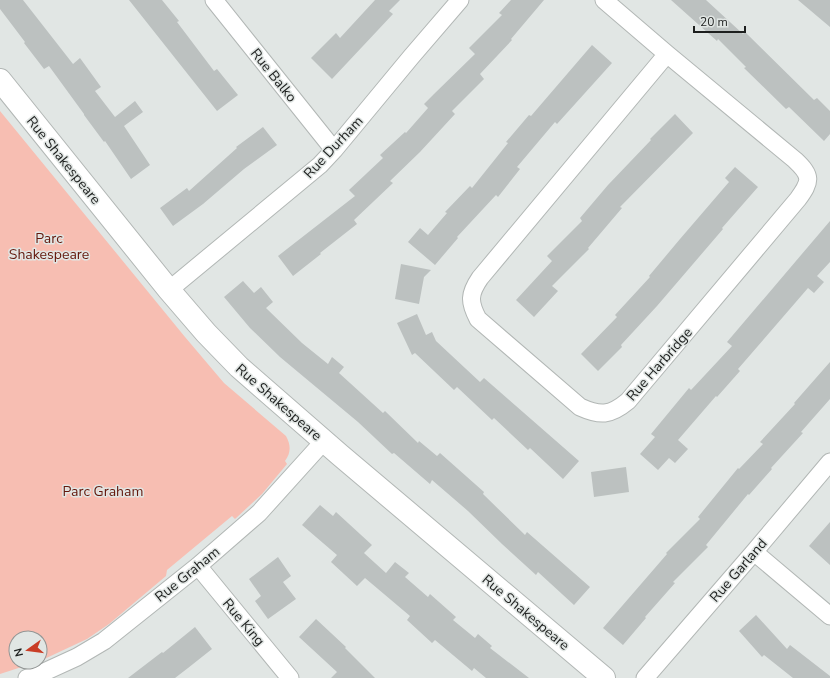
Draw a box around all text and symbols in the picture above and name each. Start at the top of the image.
scale bar [694,8,745,34]
text: 20 m [700,14,728,30]
street label: Rue Balko [246,45,301,106]
street label: Rue Shakespeare [22,112,105,209]
street label: Rue Durham [300,112,367,183]
park label: Parc Shakespeare [9,229,89,264]
street label: Rue Harbridge [622,324,697,405]
street label: Rue Shakespeare [231,360,326,445]
park label: Parc Graham [63,482,143,501]
street label: Rue Garland [705,534,771,606]
street label: Rue Graham [151,542,224,606]
street label: Rue Shakespeare [478,570,573,655]
street label: Rue King [218,595,269,650]
north arrow [8,630,48,670]
text: N [11,646,27,658]

